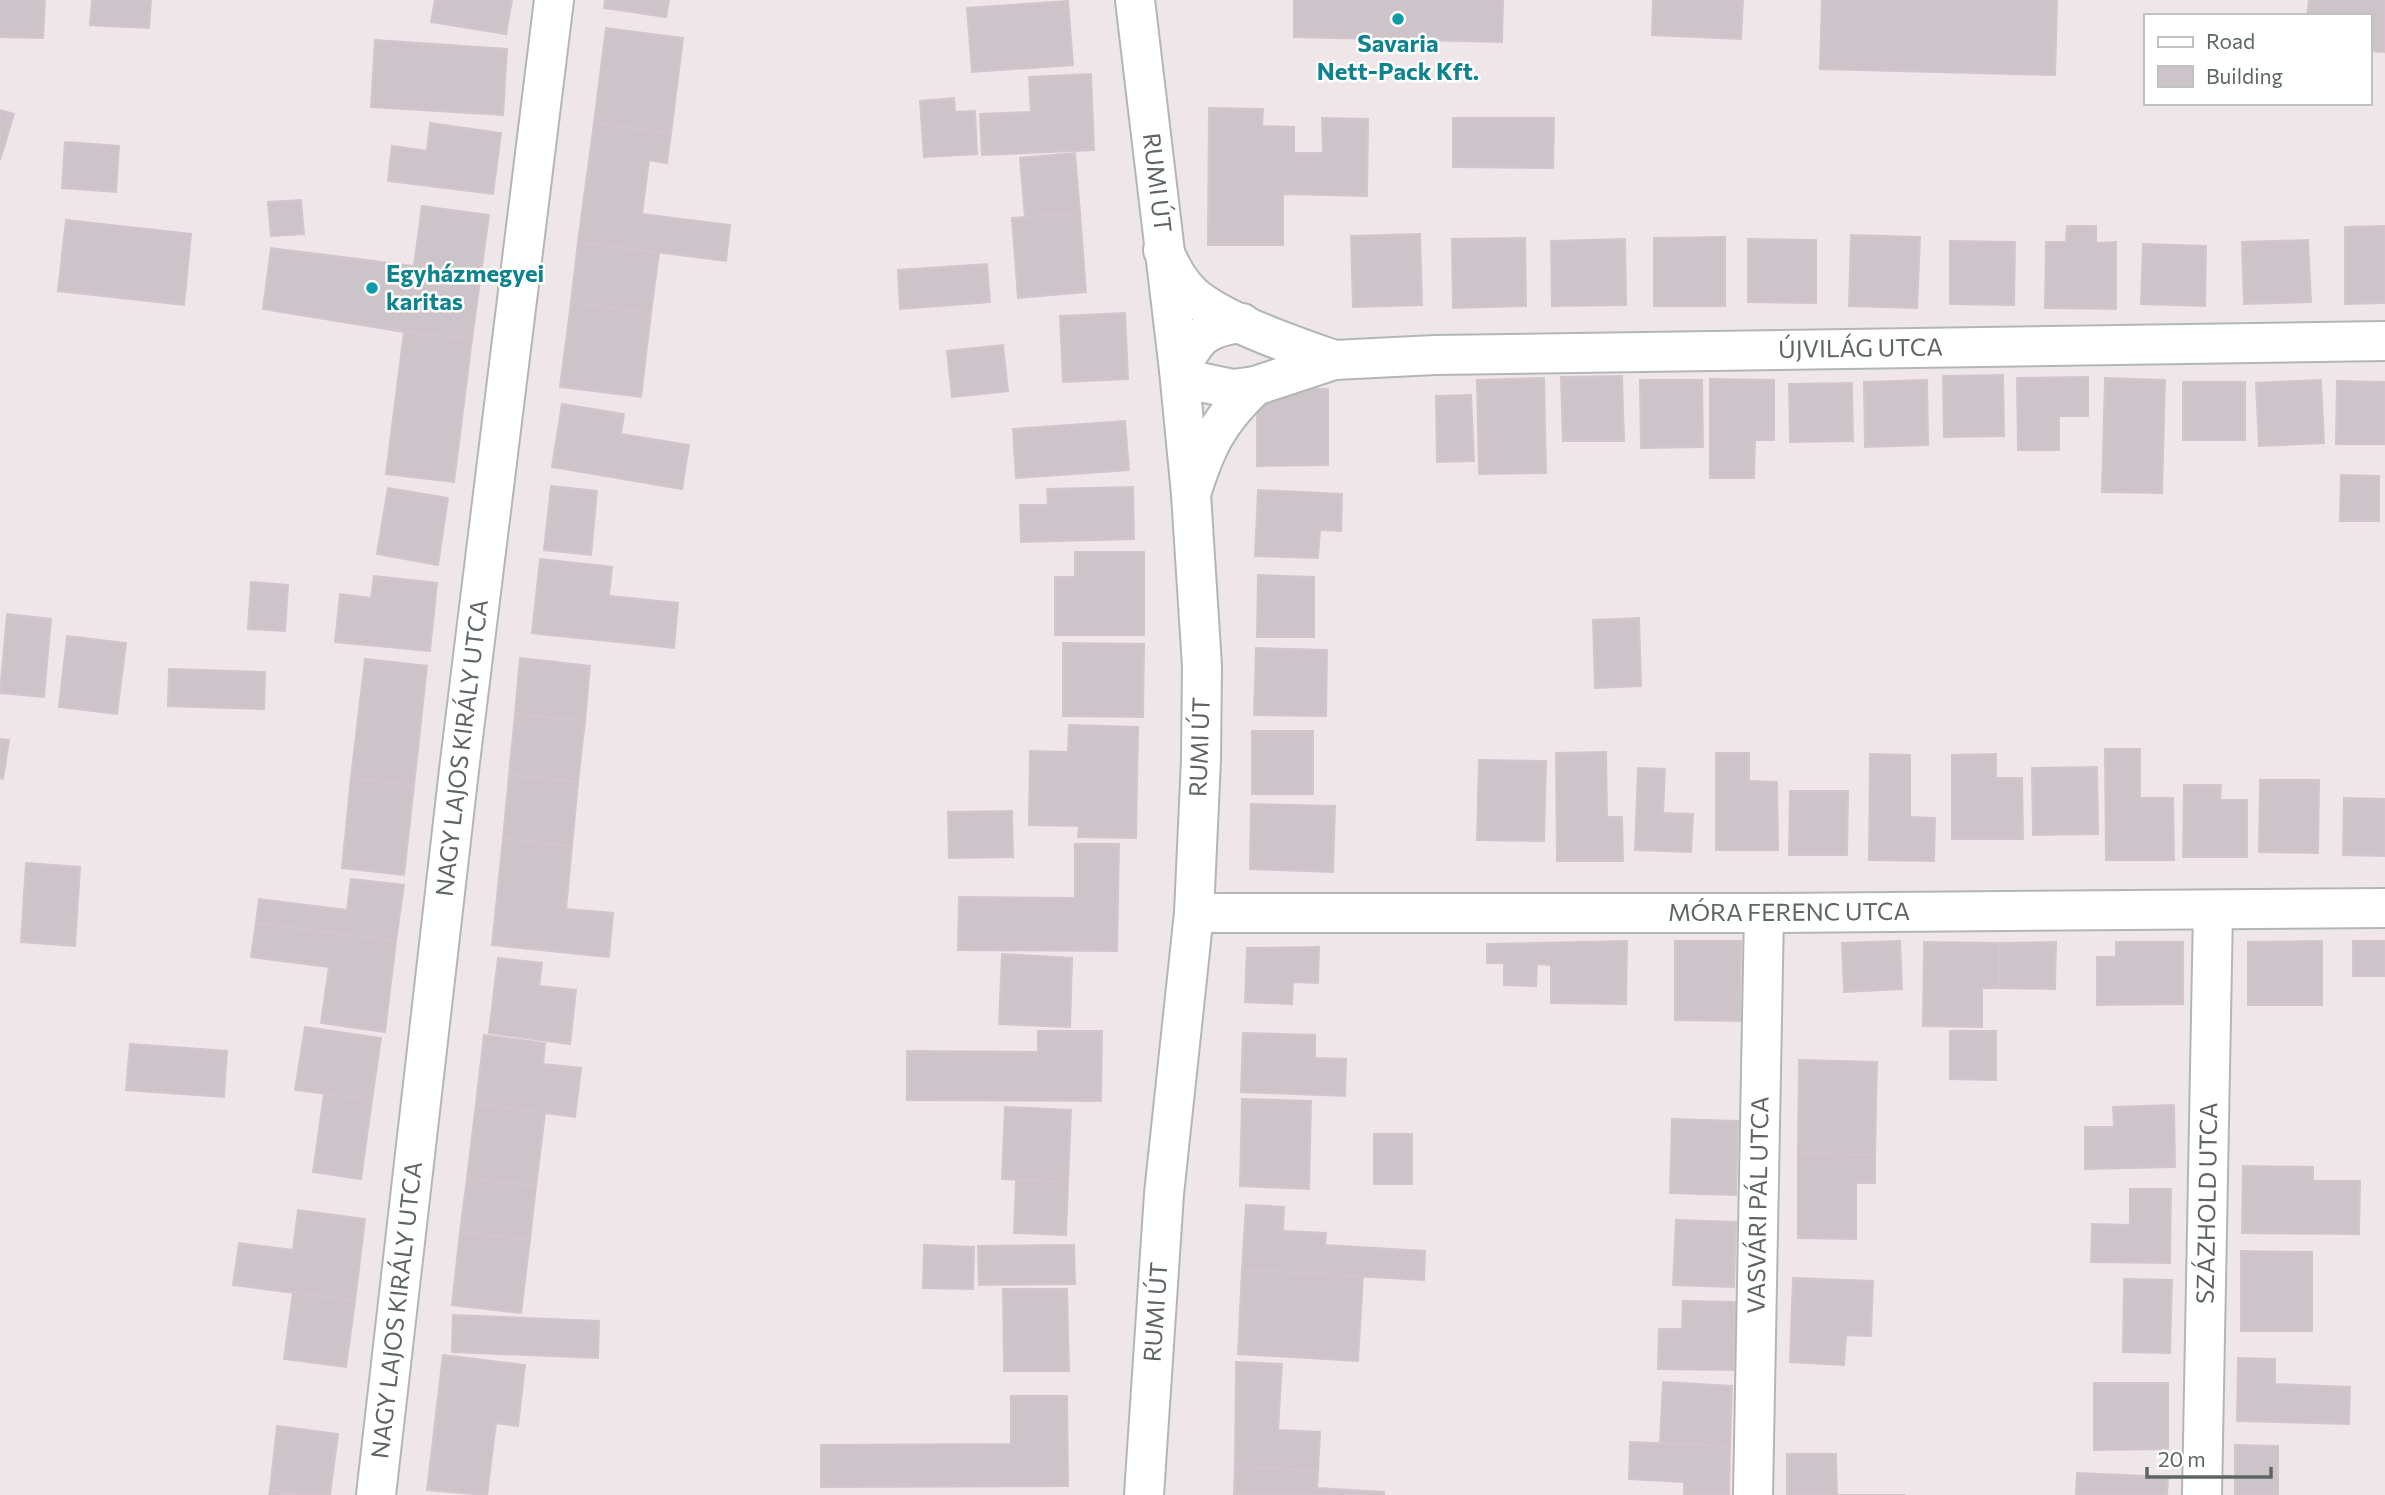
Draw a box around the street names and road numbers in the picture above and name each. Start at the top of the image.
street label: RUMI ÚT [1138,131,1179,234]
street label: ÚJVILÁG UTCA [1778,332,1943,363]
street label: NAGY LAJOS KIRÁLY UTCA [429,598,493,898]
street label: RUMI ÚT [1182,696,1215,797]
street label: MÓRA FERENC UTCA [1668,896,1910,926]
street label: VASVÁRI PÁL UTCA [1740,1096,1774,1314]
street label: SZÁZHOLD UTCA [2190,1102,2222,1304]
street label: NAGY LAJOS KIRÁLY UTCA [364,1160,427,1460]
street label: RUMI ÚT [1137,1261,1172,1363]

